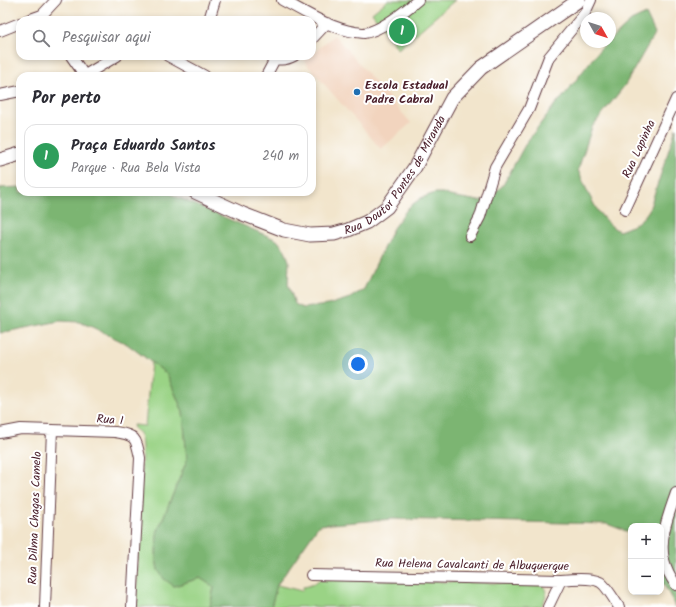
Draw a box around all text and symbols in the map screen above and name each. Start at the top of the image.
north arrow [580,12,616,48]
search box [16,16,316,60]
pin: 1 [389,16,415,46]
text: Pesquisar aqui [62,26,151,50]
icon: search [30,27,52,49]
place label: Escola Estadual Padre Cabral [365,76,449,109]
text: Por perto [32,85,101,112]
marker: Escola Estadual Padre Cabral [352,87,362,97]
street label: Rua Doutor Pontes de Miranda [342,111,451,240]
street label: Rua Lapinha [617,116,661,181]
text: Praça Eduardo Santos [71,134,215,158]
text: 1 [44,146,48,167]
text: 240 m [262,146,299,167]
text: Parque · Rua Bela Vista [71,158,201,179]
your location [348,354,368,374]
street label: Rua I [96,410,124,430]
street label: Rua Dilma Chagas Camelo [23,451,47,585]
map controls [628,523,664,595]
button: + [628,523,664,559]
street label: Rua Helena Cavalcanti de Albuquerque [375,554,570,576]
button: − [628,559,664,595]

